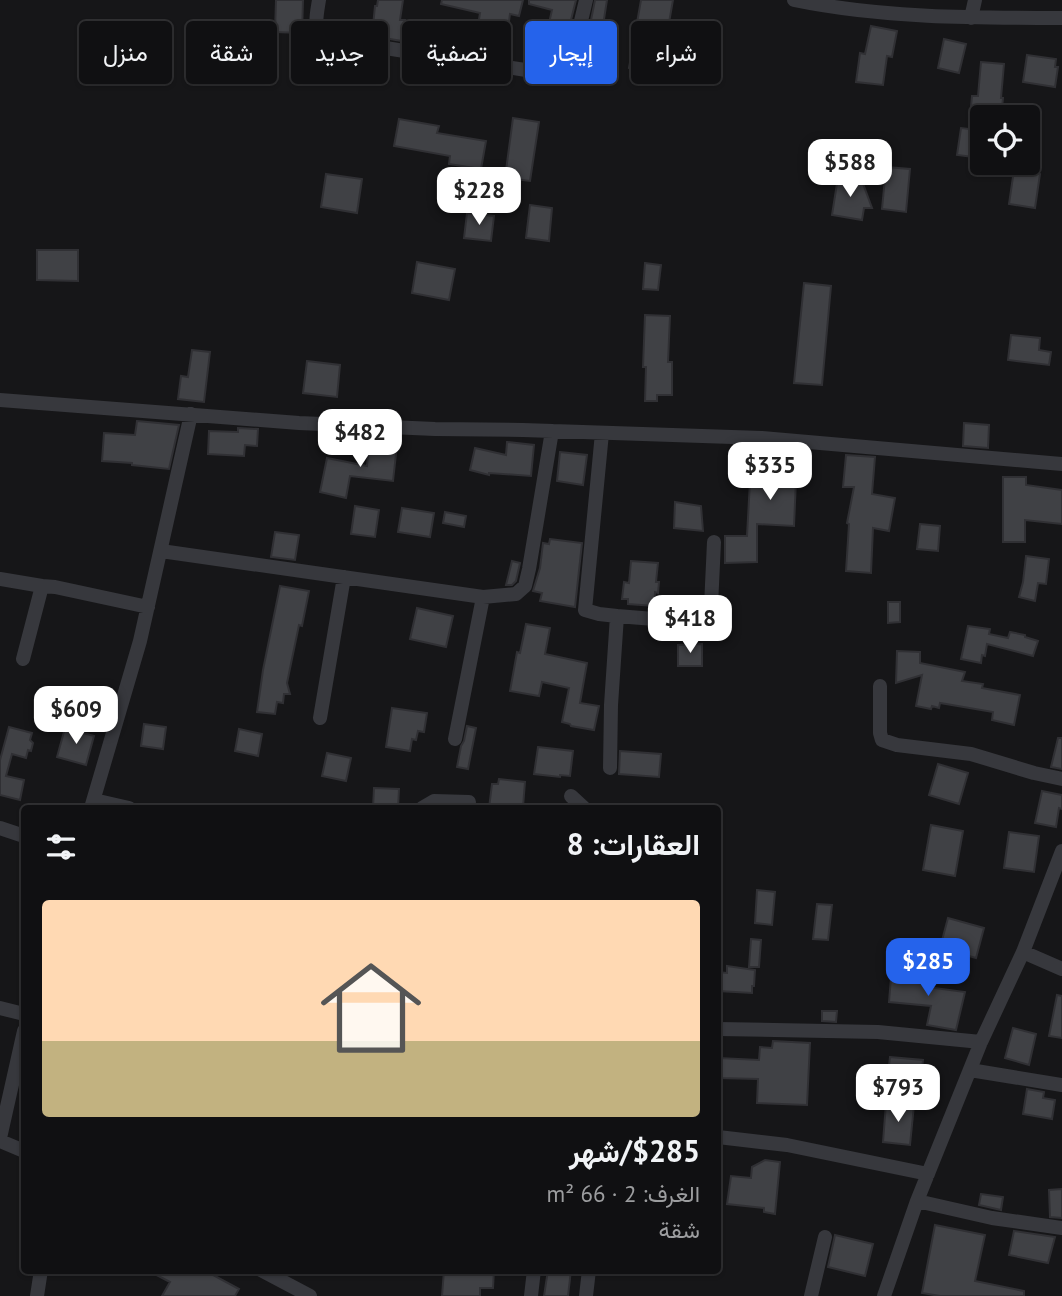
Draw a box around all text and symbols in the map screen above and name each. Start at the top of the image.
chip: منزل [79,21,172,84]
chip: شقة [186,21,277,84]
chip: جديد [291,21,388,84]
chip: تصفية [402,21,511,84]
chip: إيجار [525,21,617,84]
chip: شراء [631,21,721,84]
map controls [970,105,1040,175]
button: locate [970,105,1040,175]
pin: $588 [809,140,891,199]
text: $588 [824,147,876,176]
pin: $228 [438,168,520,227]
text: $228 [453,175,505,204]
pin: $482 [319,410,401,469]
text: $482 [334,417,386,446]
pin: $335 [729,442,811,502]
text: $335 [744,450,796,479]
pin: $418 [649,596,731,655]
text: $418 [664,603,716,632]
pin: $609 [35,686,117,746]
text: $609 [50,694,102,723]
text: العقارات: 8 [567,824,700,863]
icon: filters [42,828,80,866]
pin: $285 [887,939,969,998]
icon: home [308,945,434,1071]
text: $285 [902,946,954,975]
pin: $793 [857,1064,939,1124]
text: $793 [872,1072,924,1101]
text: $285/شهر [569,1131,700,1170]
text: الغرف: 2 · 66 m² [546,1179,700,1208]
text: شقة [658,1215,700,1244]

